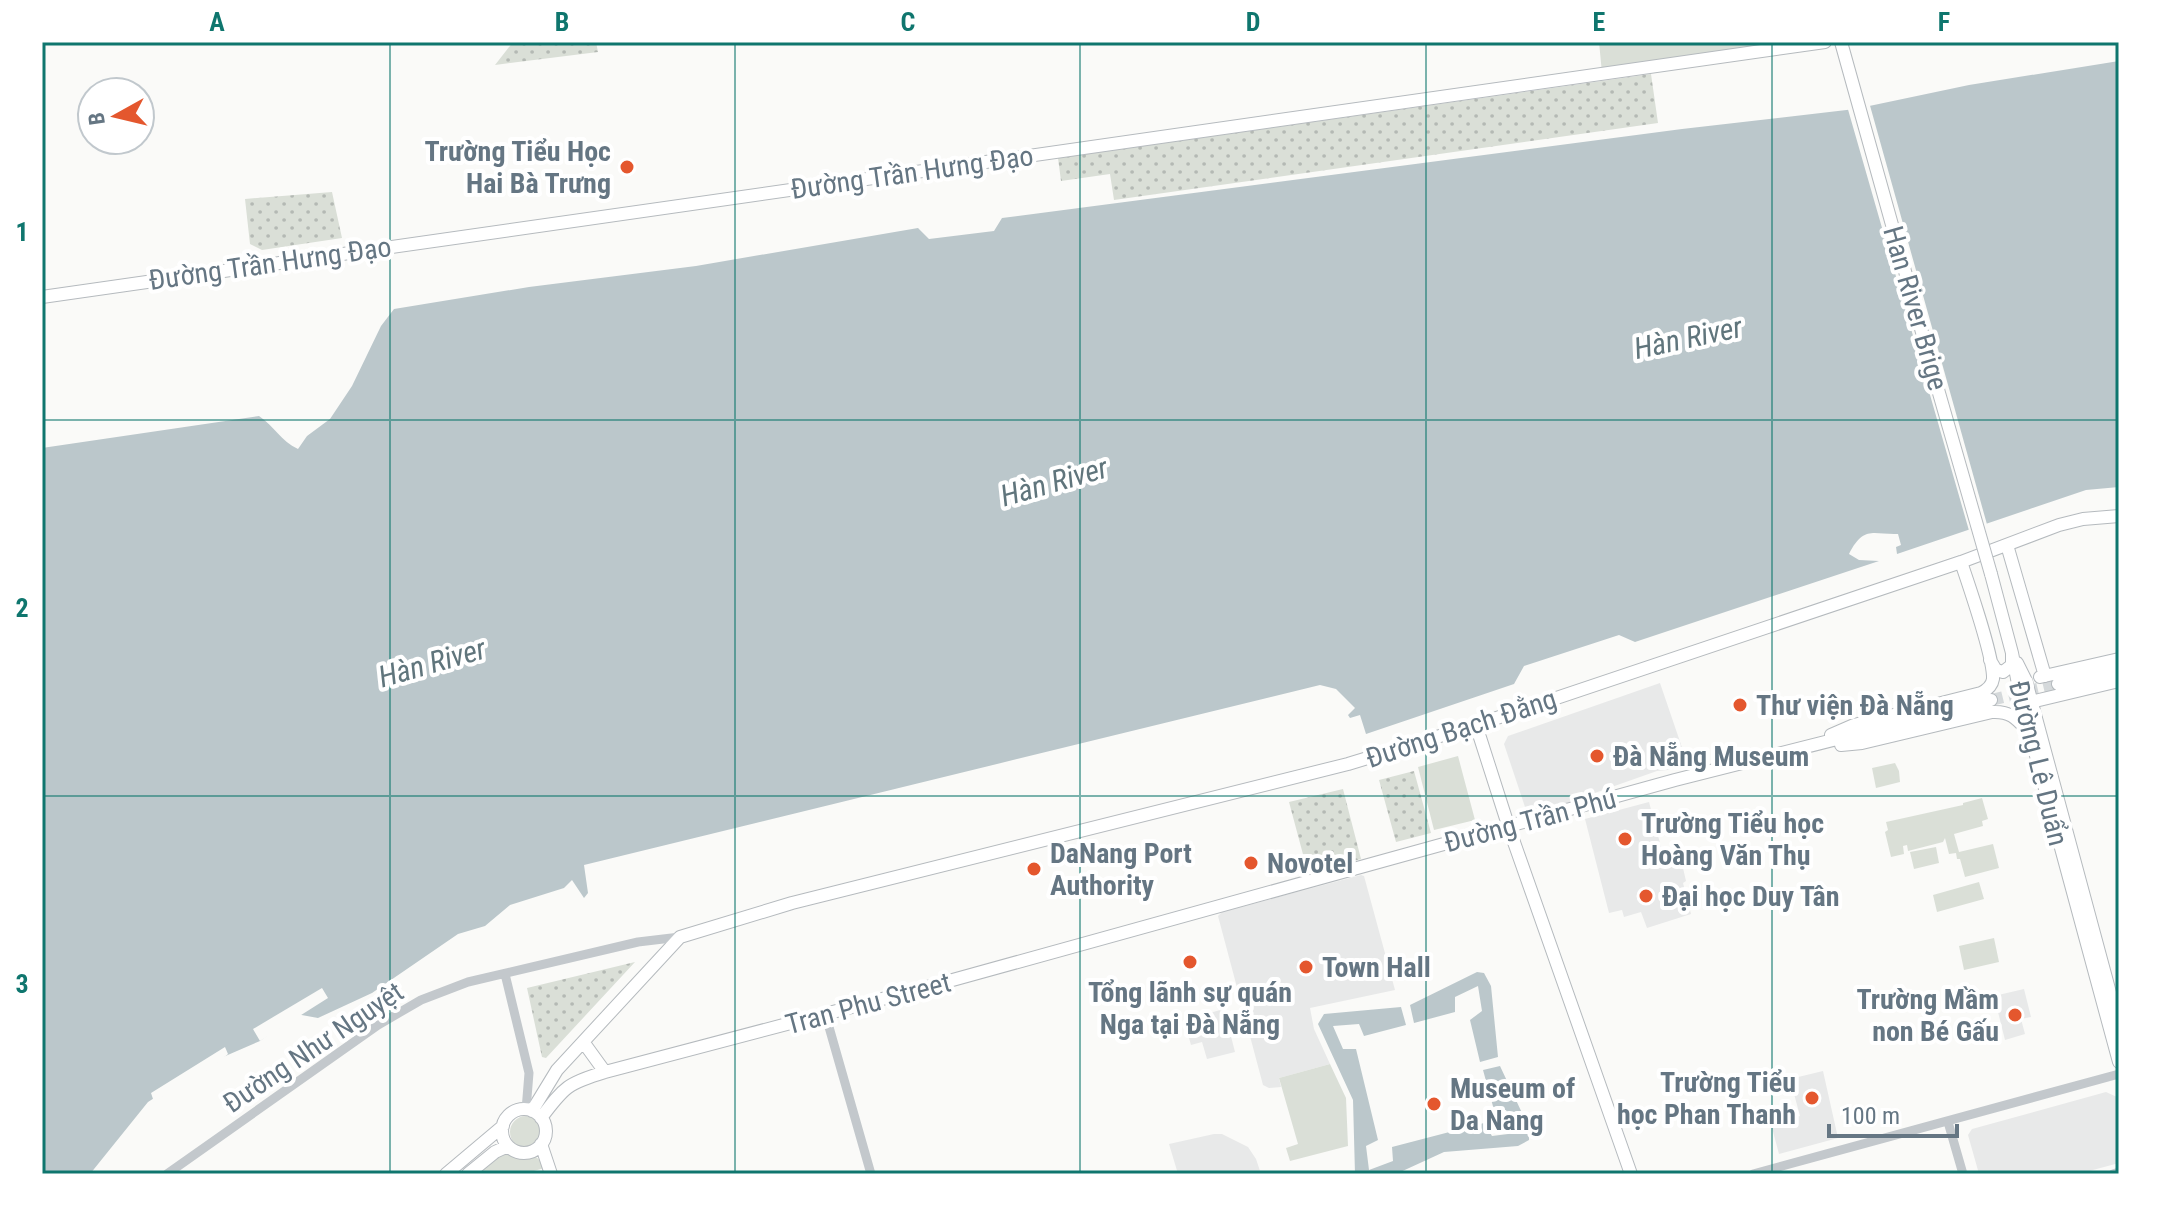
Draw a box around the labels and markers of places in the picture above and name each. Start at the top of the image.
place label: Trường Tiểu Học Hai Bà Trưng [425,135,611,200]
marker: Trường Tiểu Học Hai Bà Trưng [618,158,636,176]
place label: Thư viện Đà Nẵng [1756,689,1954,722]
marker: Thư viện Đà Nẵng [1731,696,1749,714]
place label: Đà Nẵng Museum [1613,740,1809,773]
marker: Đà Nẵng Museum [1588,747,1606,765]
place label: Trường Tiểu học Hoàng Văn Thụ [1641,807,1824,872]
marker: Trường Tiểu học Hoàng Văn Thụ [1616,830,1634,848]
place label: DaNang Port Authority [1050,837,1192,902]
place label: Novotel [1267,847,1353,880]
marker: Novotel [1242,854,1260,872]
marker: DaNang Port Authority [1025,860,1043,878]
place label: Đại học Duy Tân [1662,880,1840,913]
marker: Đại học Duy Tân [1637,887,1655,905]
place label: Town Hall [1322,951,1431,984]
marker: Tổng lãnh sự quán Nga tại Đà Nẵng [1181,953,1199,971]
marker: Town Hall [1297,958,1315,976]
place label: Tổng lãnh sự quán Nga tại Đà Nẵng [1088,976,1292,1041]
place label: Trường Mầm non Bé Gấu [1856,983,1999,1048]
marker: Trường Mầm non Bé Gấu [2006,1006,2024,1024]
place label: Trường Tiểu học Phan Thanh [1617,1066,1796,1131]
place label: Museum of Da Nang [1450,1072,1575,1137]
marker: Trường Tiểu học Phan Thanh [1803,1089,1821,1107]
marker: Museum of Da Nang [1425,1095,1443,1113]

